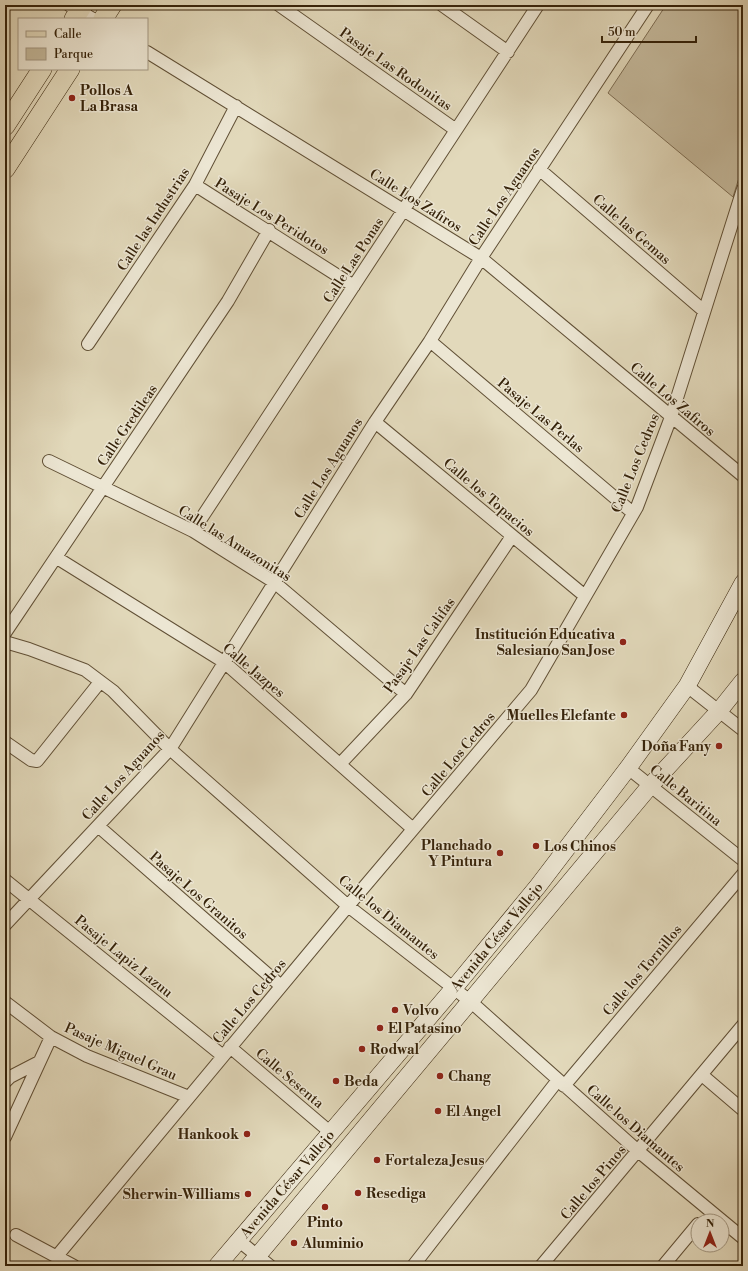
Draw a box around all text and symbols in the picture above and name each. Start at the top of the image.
legend [18,18,148,70]
scale bar [602,18,696,44]
street label: Pasaje Las Rodonitas [336,24,455,115]
text: 50 m [608,25,636,40]
text: Calle [54,27,81,42]
text: Parque [54,47,93,62]
place label: Pollos A La Brasa [80,82,138,116]
marker: Pollos A La Brasa [67,93,77,103]
street label: Calle Los Aguanos [465,144,545,250]
street label: Calle las Industrias [114,164,194,275]
street label: Calle Los Zafiros [366,165,465,237]
street label: Pasaje Los Peridotos [211,175,332,259]
street label: Calle las Gemas [588,191,674,269]
street label: Calle Las Ponas [320,214,388,307]
street label: Calle Los Zafiros [626,359,719,441]
street label: Pasaje Las Perlas [493,374,587,457]
street label: Calle Gredileas [94,381,162,470]
street label: Calle Los Cedros [608,411,664,516]
street label: Calle Los Aguanos [291,415,367,522]
street label: Calle los Topacios [439,454,538,541]
street label: Calle las Amazonitas [175,502,294,586]
street label: Pasaje Las Califas [380,594,460,697]
place label: Institución Educativa Salesiano San Jose [475,626,615,660]
marker: Institución Educativa Salesiano San Jose [618,637,628,647]
street label: Calle Jazpes [218,639,288,702]
place label: Muelles Elefante [506,707,616,725]
street label: Calle Los Cedros [418,708,500,801]
marker: Muelles Elefante [619,710,629,720]
street label: Calle Los Aguanos [78,727,169,825]
place label: Doña Fany [641,738,712,756]
marker: Doña Fany [714,741,724,751]
street label: Calle Baritina [646,761,726,831]
place label: Planchado Y Pintura [421,837,492,871]
place label: Los Chinos [544,838,616,856]
marker: Los Chinos [531,841,541,851]
street label: Pasaje Los Granitos [145,848,251,943]
marker: Planchado Y Pintura [495,848,505,858]
street label: Calle los Diamantes [334,872,442,964]
street label: Avenida César Vallejo [446,879,548,996]
street label: Pasaje Lapiz Lazuu [71,912,176,1002]
street label: Calle los Tornillos [599,921,686,1020]
street label: Calle Los Cedros [209,955,291,1048]
place label: Volvo [402,1002,439,1020]
marker: Volvo [390,1005,400,1015]
street label: Pasaje Miguel Grau [62,1019,180,1085]
place label: El Patasino [388,1020,462,1038]
marker: El Patasino [375,1023,385,1033]
place label: Rodwal [370,1041,420,1059]
marker: Rodwal [357,1044,367,1054]
street label: Calle Sesenta [251,1045,328,1113]
place label: Chang [448,1068,492,1086]
marker: Chang [435,1071,445,1081]
place label: Beda [344,1073,379,1091]
marker: Beda [331,1076,341,1086]
street label: Calle los Diamantes [583,1081,688,1176]
place label: El Angel [446,1103,502,1121]
marker: El Angel [433,1106,443,1116]
place label: Hankook [178,1126,239,1144]
street label: Avenida César Vallejo [236,1127,339,1243]
marker: Hankook [242,1129,252,1139]
street label: Calle los Pinos [557,1141,630,1224]
place label: Fortaleza Jesus [385,1152,484,1170]
marker: Fortaleza Jesus [372,1155,382,1165]
place label: Resediga [366,1185,427,1203]
place label: Sherwin-Williams [123,1186,240,1204]
marker: Resediga [353,1188,363,1198]
marker: Sherwin-Williams [243,1189,253,1199]
marker: Pinto [320,1202,330,1212]
north arrow [690,1213,730,1253]
place label: Pinto [307,1214,343,1232]
text: N [706,1217,715,1231]
place label: Aluminio [301,1235,364,1253]
marker: Aluminio [289,1238,299,1248]

